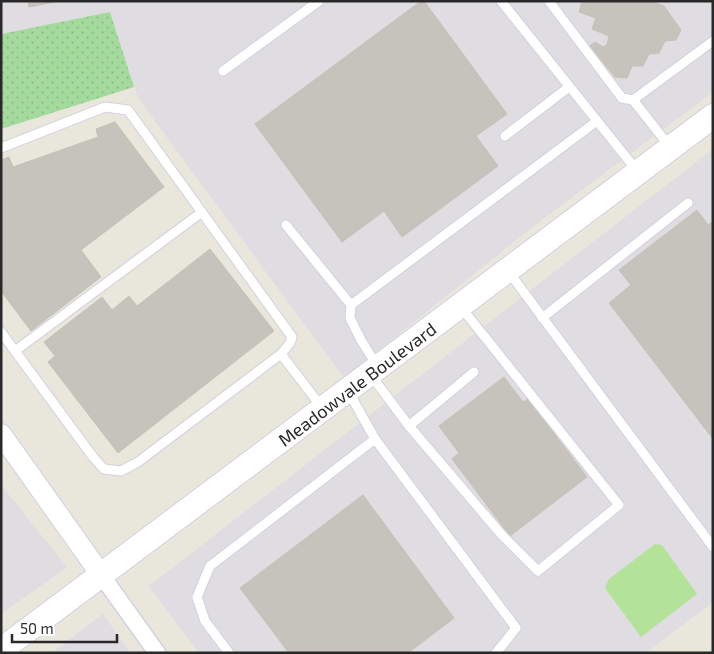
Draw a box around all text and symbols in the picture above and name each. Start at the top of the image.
street label: Meadowvale Boulevard [274,317,440,451]
scale bar [12,612,118,644]
text: 50 m [20,619,54,637]

